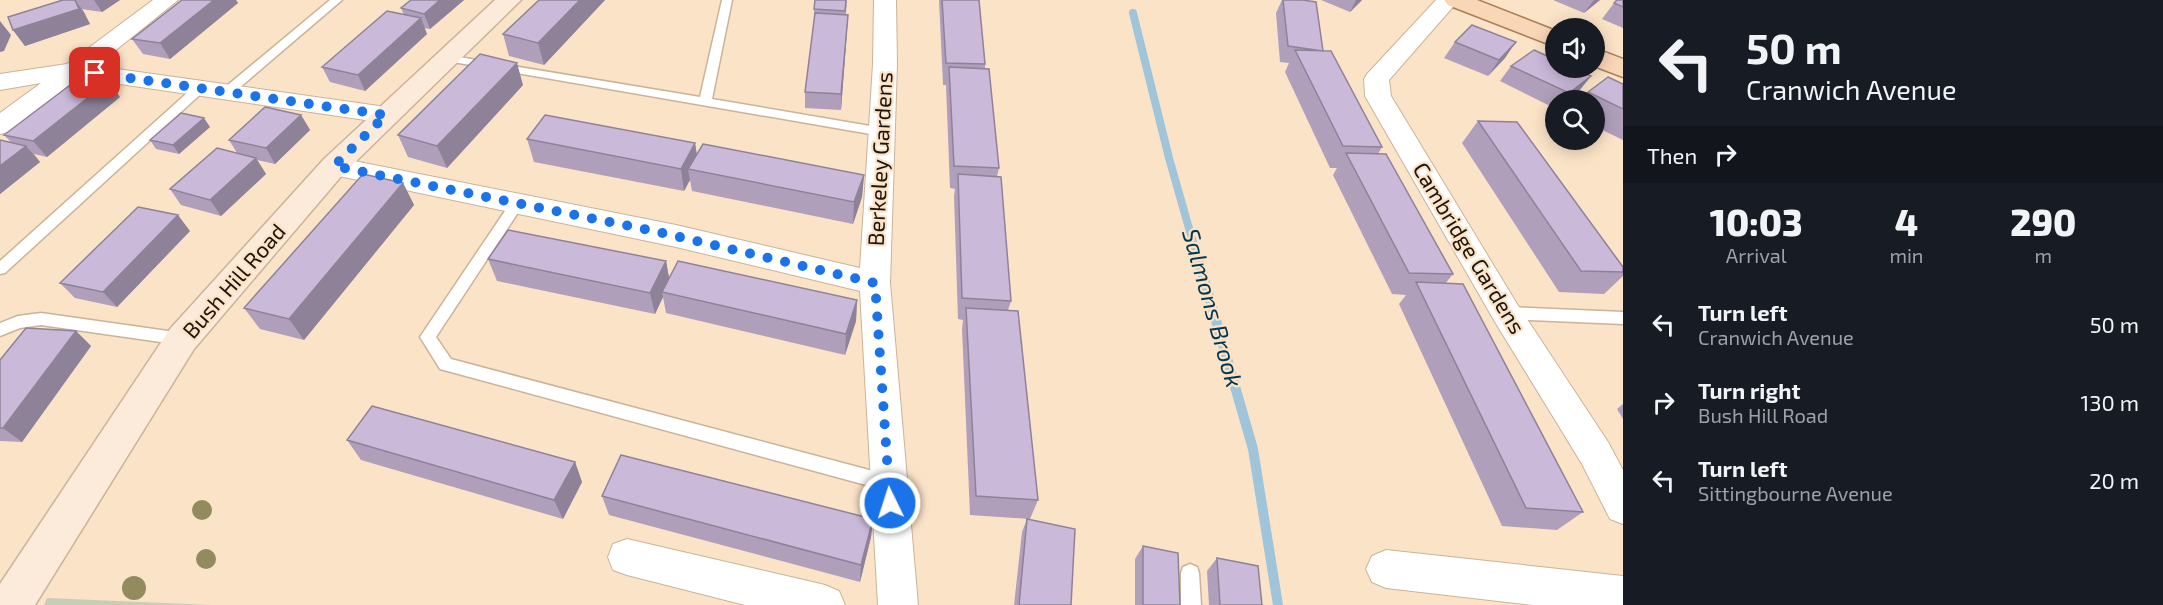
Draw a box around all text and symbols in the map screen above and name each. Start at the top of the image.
map controls [1545,18,1605,150]
button: sound [1545,18,1605,78]
text: 50 m [1746,22,1842,72]
icon: left [1647,24,1725,102]
pin [69,47,120,98]
icon: arrive [78,56,111,89]
street label: Berkeley Gardens [861,71,897,247]
text: Cranwich Avenue [1746,73,1956,105]
button: search [1545,90,1605,150]
icon: right [1709,138,1742,171]
text: Then [1647,142,1697,168]
street label: Cambridge Gardens [1408,157,1531,338]
text: 10:03 [1710,200,1803,243]
text: 4 [1895,200,1918,243]
text: 290 [2010,200,2076,243]
street label: Bush Hill Road [176,218,290,343]
water label: Salmons Brook [1177,225,1250,390]
text: Arrival [1726,243,1787,267]
text: min [1889,243,1923,267]
text: m [2034,243,2052,267]
text: Turn left [1698,299,1787,325]
icon: left [1647,308,1680,341]
text: 50 m [2090,311,2139,337]
text: Cranwich Avenue [1698,325,1854,349]
text: Turn right [1698,377,1800,403]
icon: right [1647,386,1680,419]
text: 130 m [2081,389,2139,415]
text: Bush Hill Road [1698,403,1828,427]
text: Turn left [1698,455,1787,481]
icon: left [1647,464,1680,497]
text: 20 m [2089,467,2139,493]
position arrow [858,471,922,535]
text: Sittingbourne Avenue [1698,481,1893,505]

